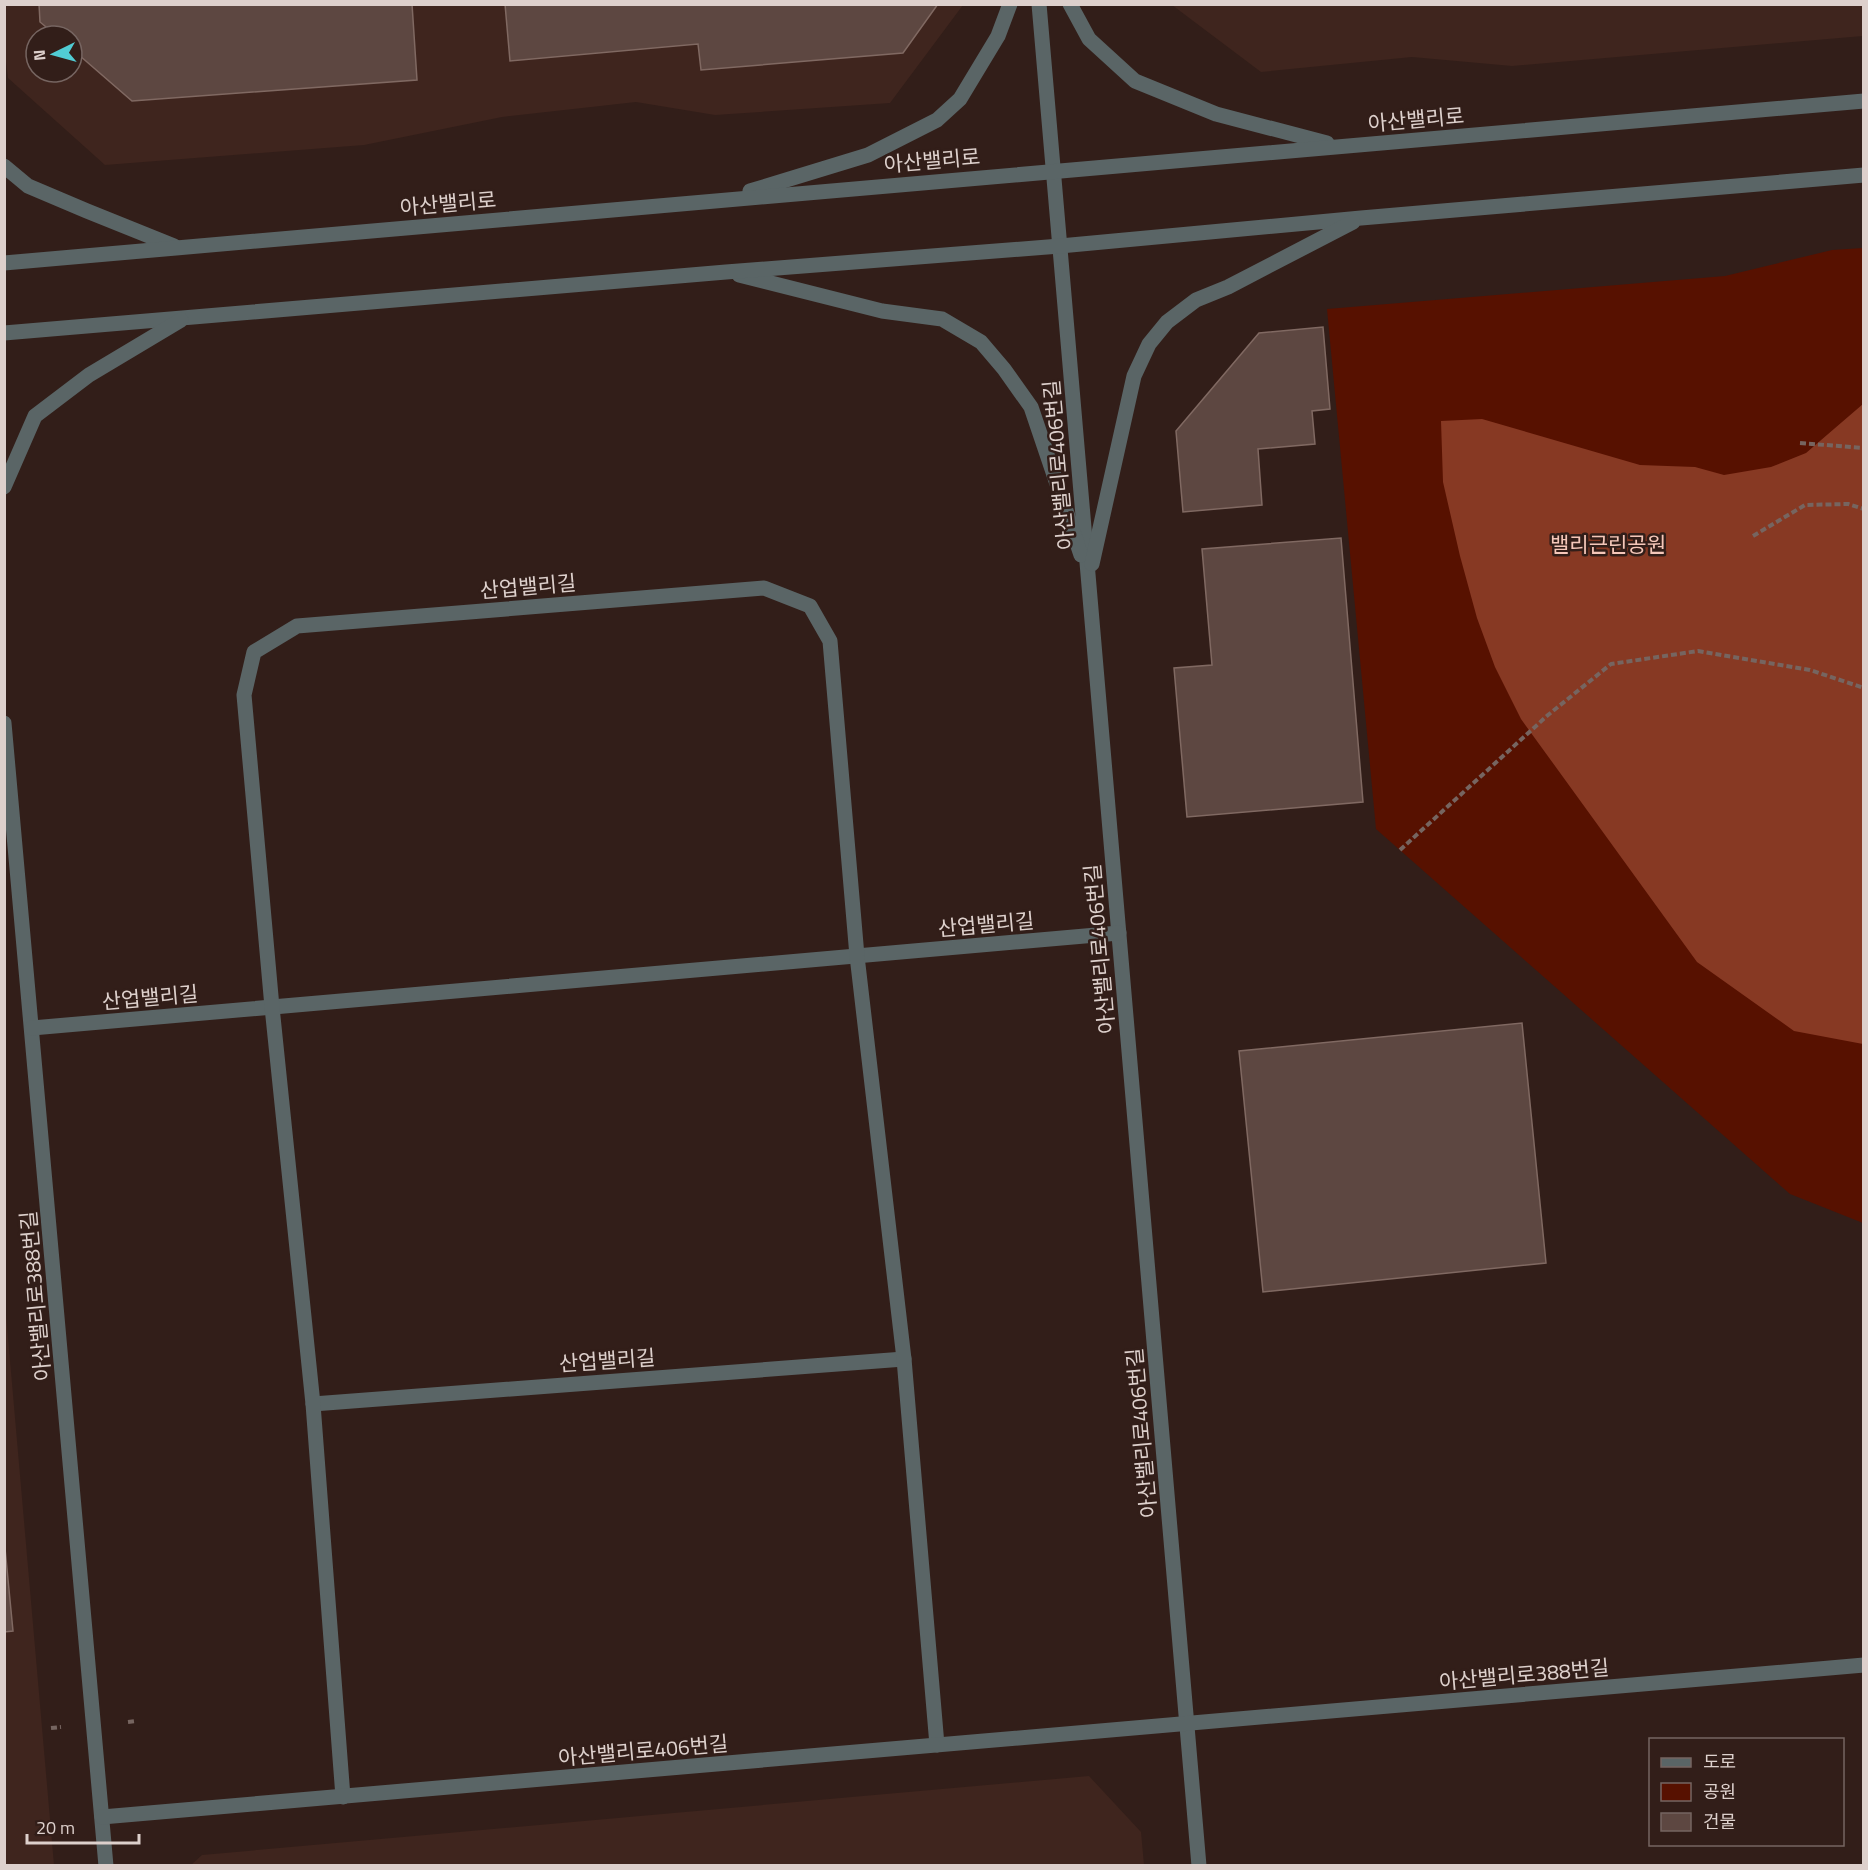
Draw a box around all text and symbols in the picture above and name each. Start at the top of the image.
north arrow [24,24,84,84]
text: N [27,49,51,62]
street label: 아산밸리로 [1366,99,1466,139]
street label: 아산밸리로 [882,140,982,180]
street label: 아산밸리로 [398,183,498,223]
street label: 아산밸리로406번길 [1035,379,1081,551]
park label: 밸리근린공원 [1550,528,1666,560]
street label: 산업밸리길 [478,566,578,606]
street label: 아산밸리로406번길 [1076,863,1122,1035]
street label: 산업밸리길 [936,904,1036,944]
street label: 산업밸리길 [100,977,200,1017]
street label: 아산밸리로388번길 [12,1210,58,1382]
street label: 산업밸리길 [558,1341,656,1379]
street label: 아산밸리로406번길 [1118,1347,1164,1519]
street label: 아산밸리로388번길 [1438,1651,1610,1697]
street label: 아산밸리로406번길 [557,1727,729,1773]
legend [1649,1738,1844,1846]
text: 도로 [1703,1748,1736,1775]
text: 공원 [1703,1778,1736,1805]
scale bar [27,1807,140,1845]
text: 건물 [1703,1808,1736,1835]
text: 20 m [36,1814,75,1841]

